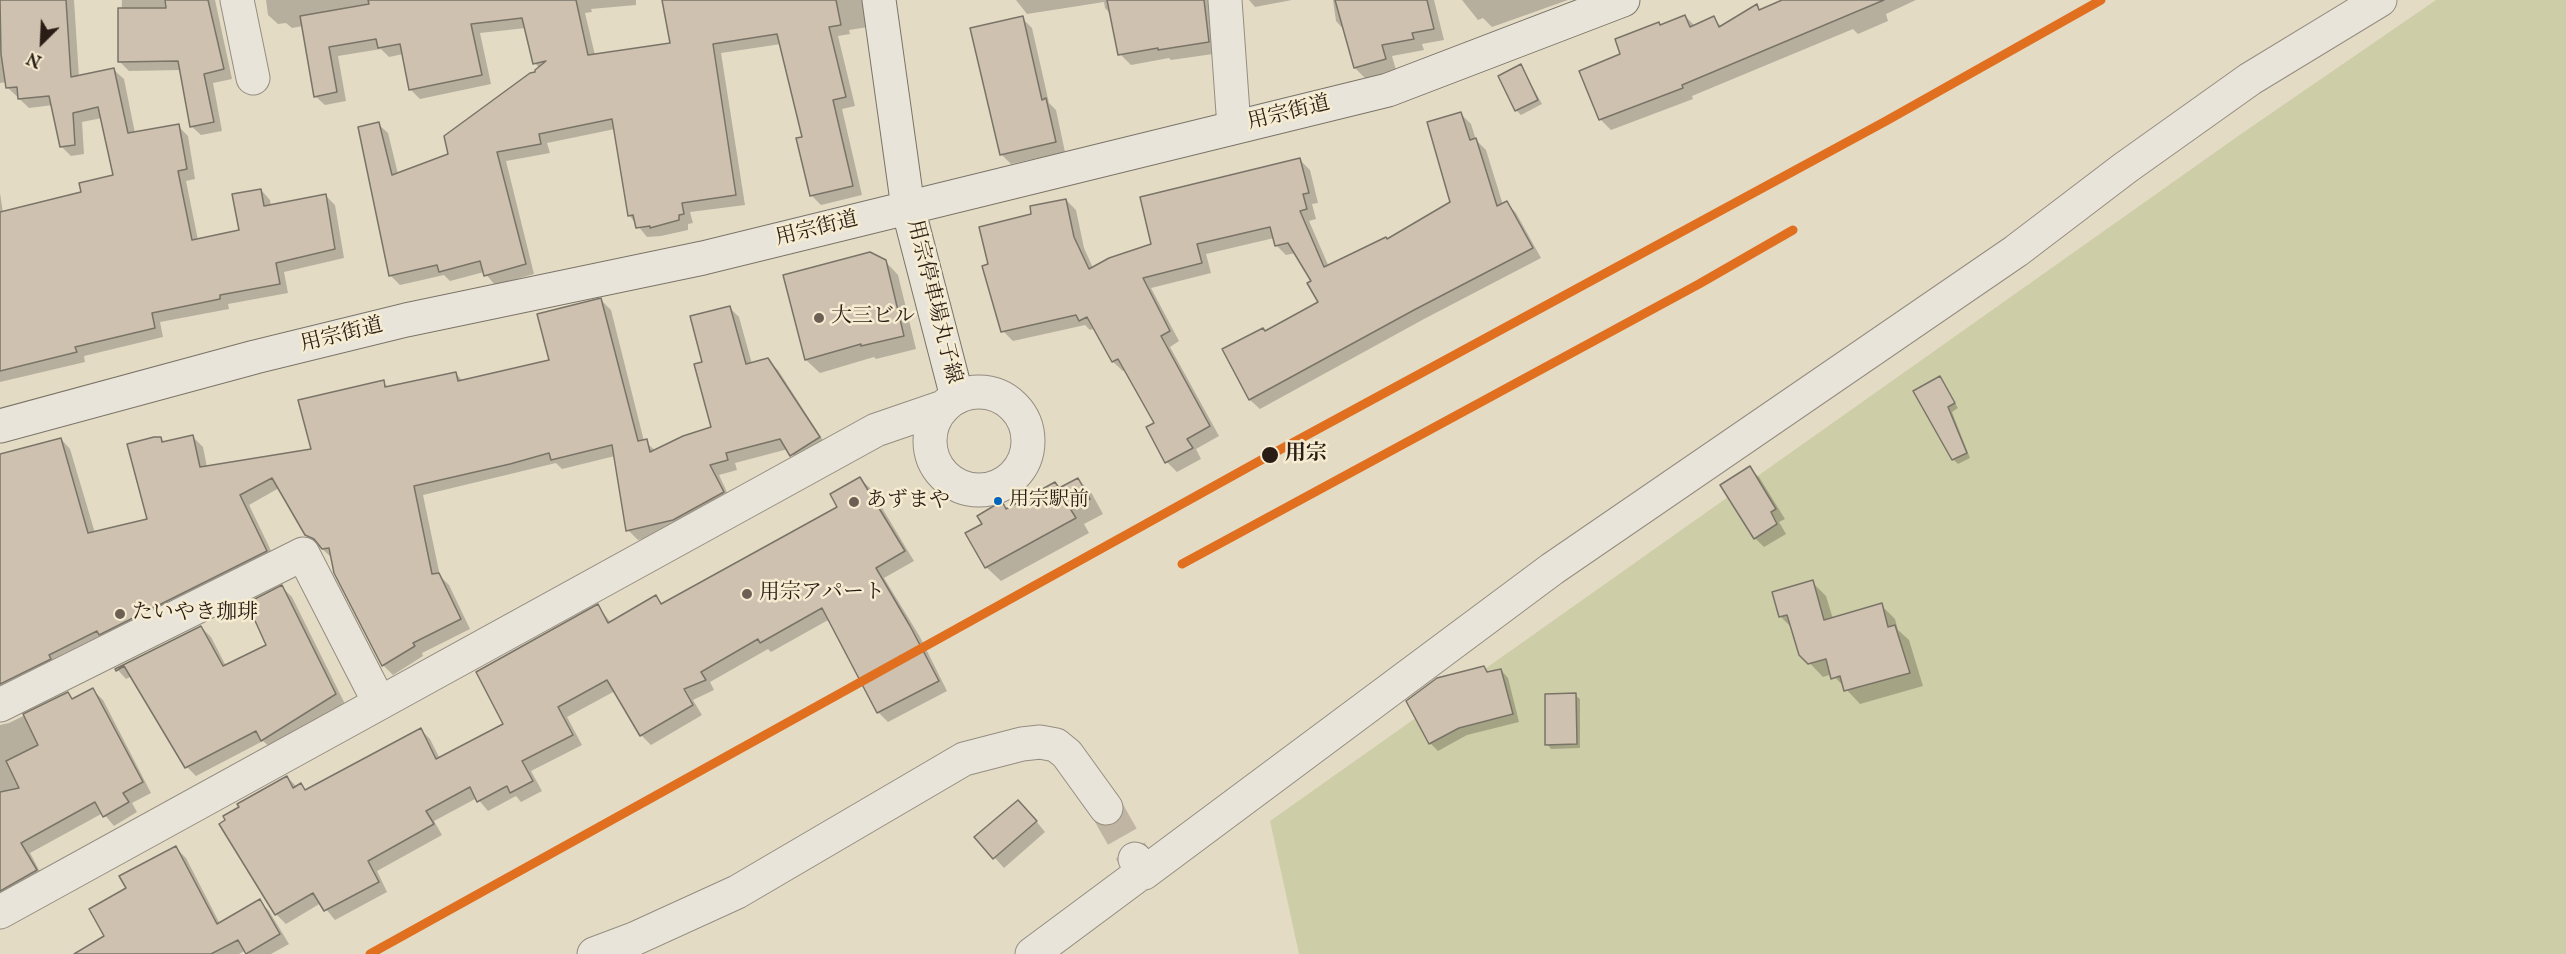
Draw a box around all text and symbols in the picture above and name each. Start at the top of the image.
north arrow [12,12,72,72]
text: N [24,46,45,70]
street label: 用宗街道 [1245,92,1333,136]
street label: 用宗街道 [773,208,861,252]
street label: 用宗停車場丸子線 [900,217,966,387]
place label: 大三ビル [831,305,915,331]
marker: 大三ビル [812,311,826,325]
street label: 用宗街道 [298,314,386,358]
place label: 用宗 [1285,442,1327,468]
marker: 用宗 [1260,445,1280,465]
place label: あずまや [866,489,950,515]
place label: 用宗駅前 [1009,489,1089,513]
marker: あずまや [847,495,861,509]
marker: 用宗駅前 [992,495,1004,507]
place label: 用宗アパート [759,581,885,607]
marker: 用宗アパート [740,587,754,601]
place label: たいやき珈琲 [132,601,258,627]
marker: たいやき珈琲 [113,607,127,621]

